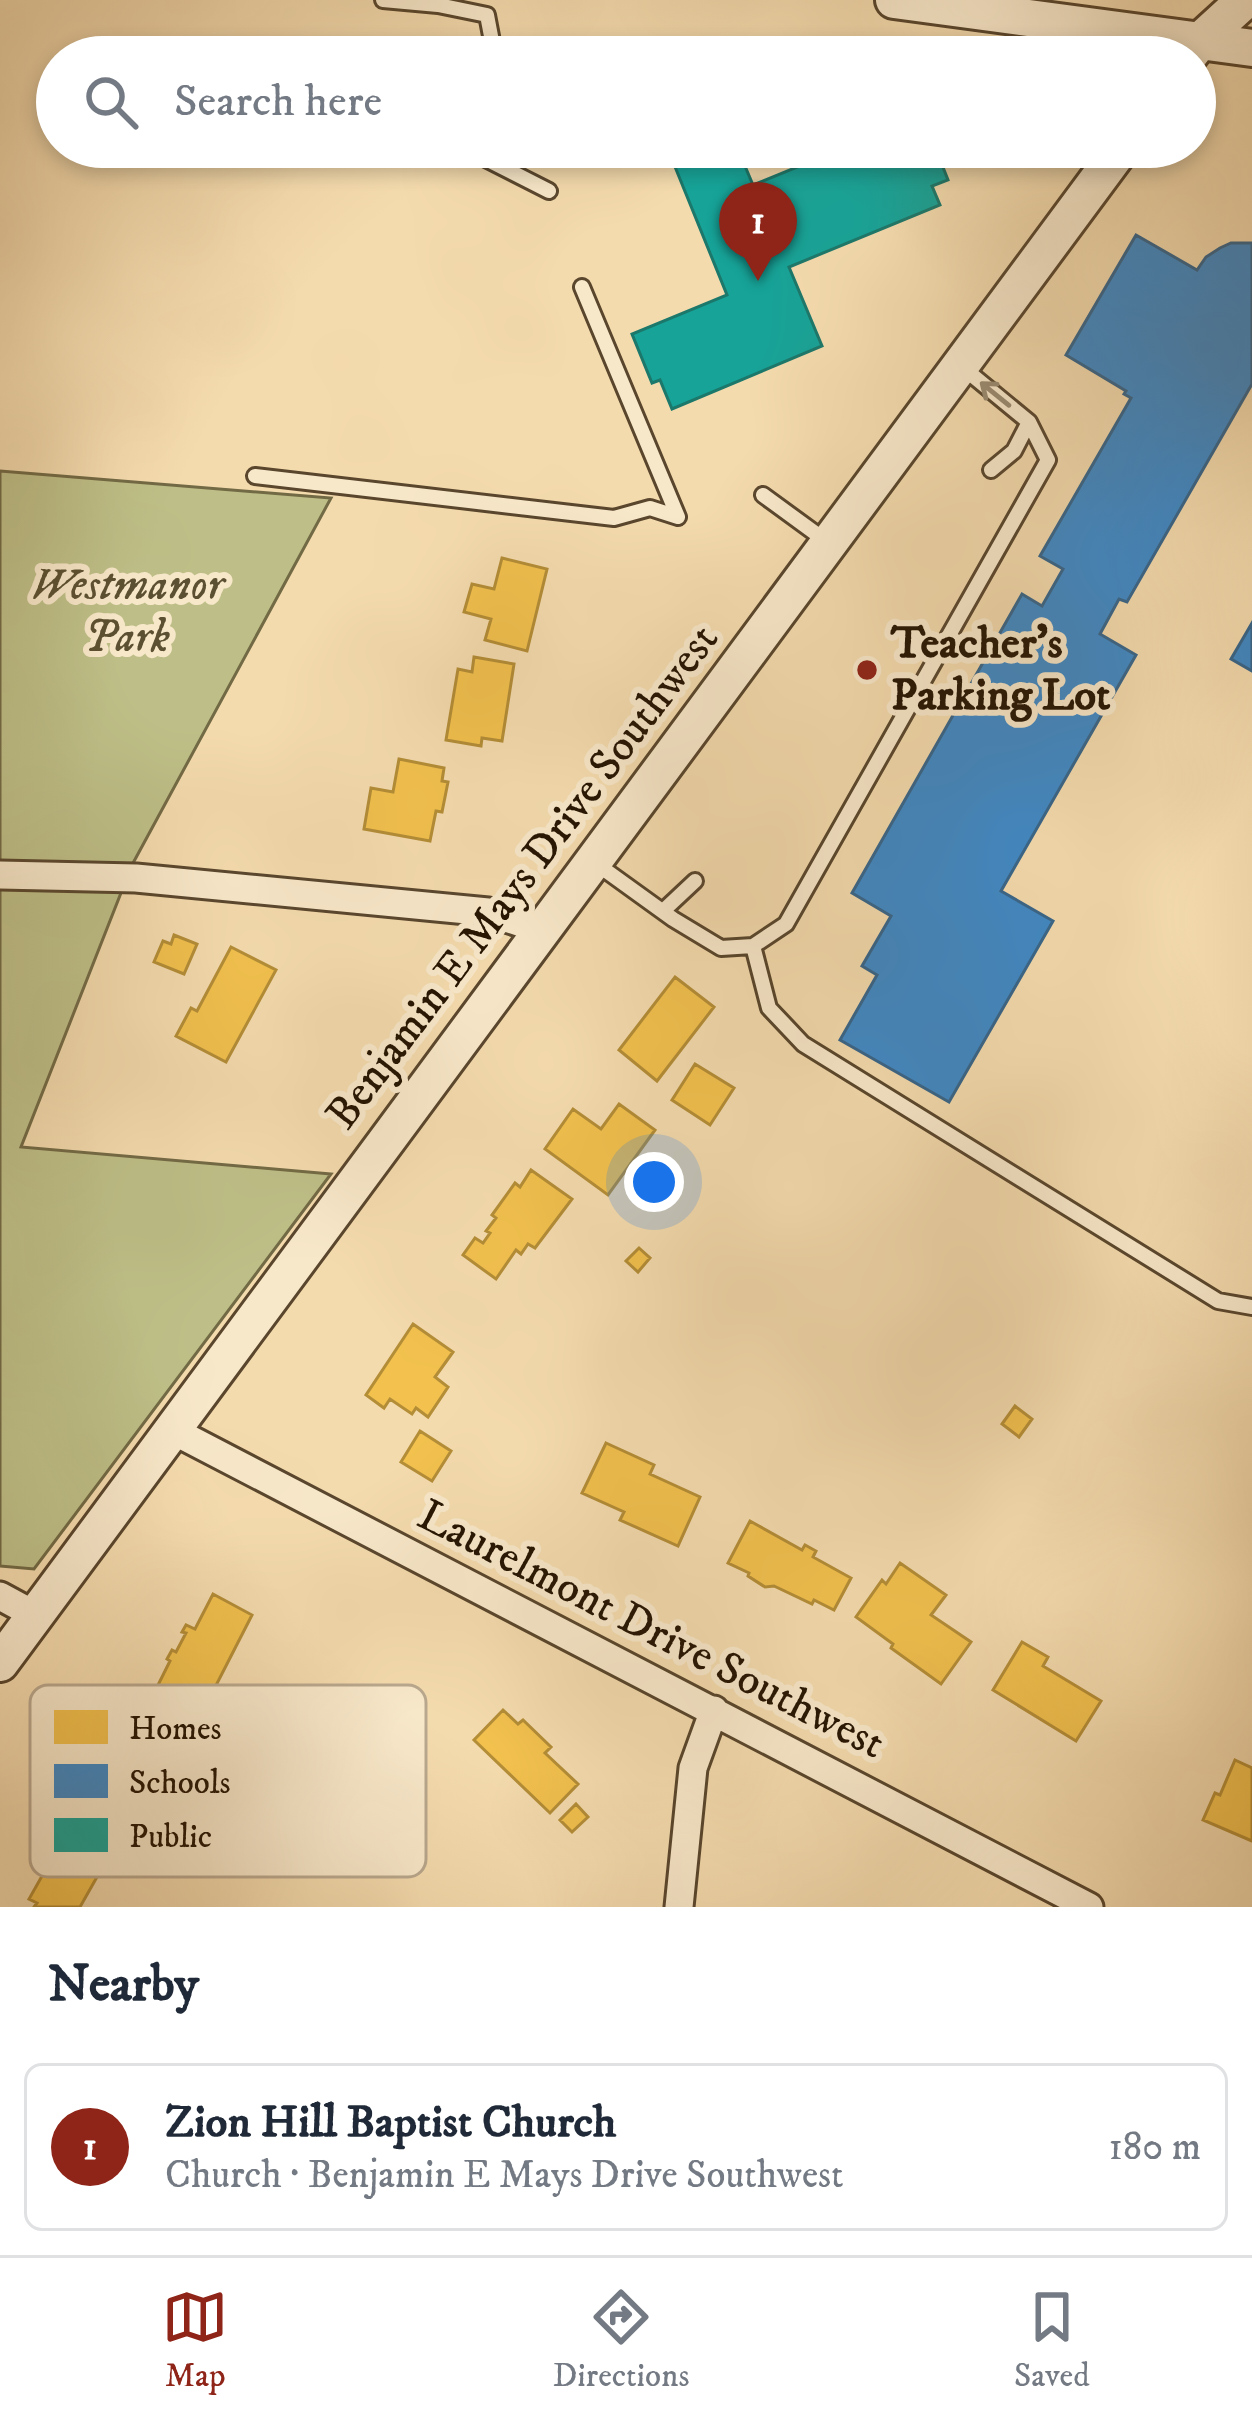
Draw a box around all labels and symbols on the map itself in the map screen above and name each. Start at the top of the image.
pin: 1 [719,182,797,281]
one-way arrow [980,381,1012,408]
park label: Westmanor Park [31,558,226,666]
street label: Benjamin E Mays Drive Southwest [315,613,731,1141]
place label: Teacher's Parking Lot [890,616,1111,724]
marker: Teacher's Parking Lot [854,657,880,683]
your location [624,1152,684,1212]
street label: Laurelmont Drive Southwest [408,1488,894,1772]
legend [30,1685,426,1877]
text: Homes [129,1709,222,1750]
text: Schools [129,1763,231,1804]
text: Public [129,1817,212,1858]

